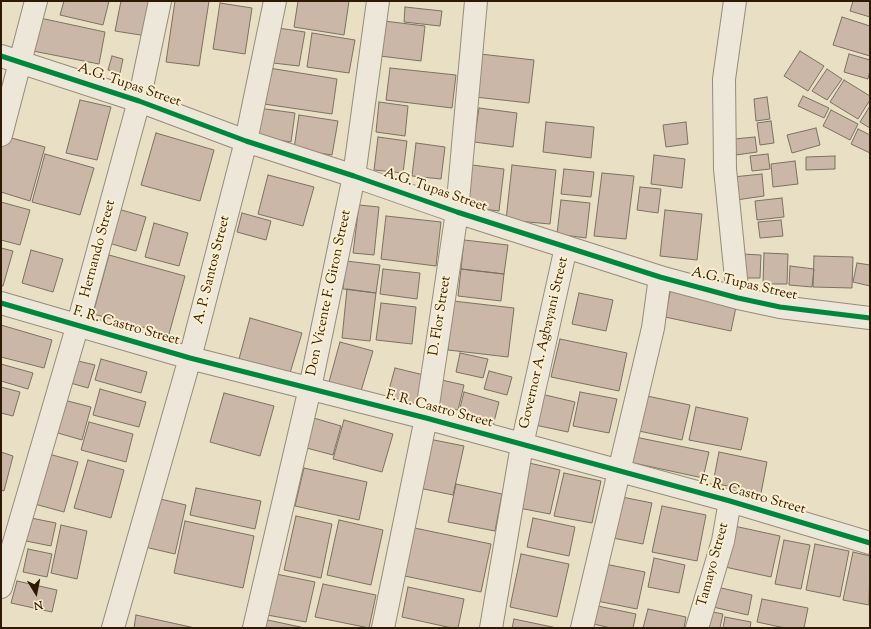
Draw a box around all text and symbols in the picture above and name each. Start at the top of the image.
street label: A.G. Tupas Street [75,60,183,112]
street label: A.G. Tupas Street [381,165,489,217]
street label: Hernando Street [78,198,120,300]
street label: Don Vicente F. Giron Street [304,209,356,377]
street label: A. P. Santos Street [191,214,235,326]
street label: Governor A. Agbayani Street [517,255,573,431]
street label: A.G. Tupas Street [689,265,799,305]
street label: D. Flor Street [426,275,456,357]
street label: F. R. Castro Street [71,304,181,350]
street label: F. R. Castro Street [384,388,494,432]
street label: F. R. Castro Street [697,473,807,519]
street label: Tamayo Street [695,521,733,609]
north arrow [16,573,56,613]
text: N [32,596,44,613]

